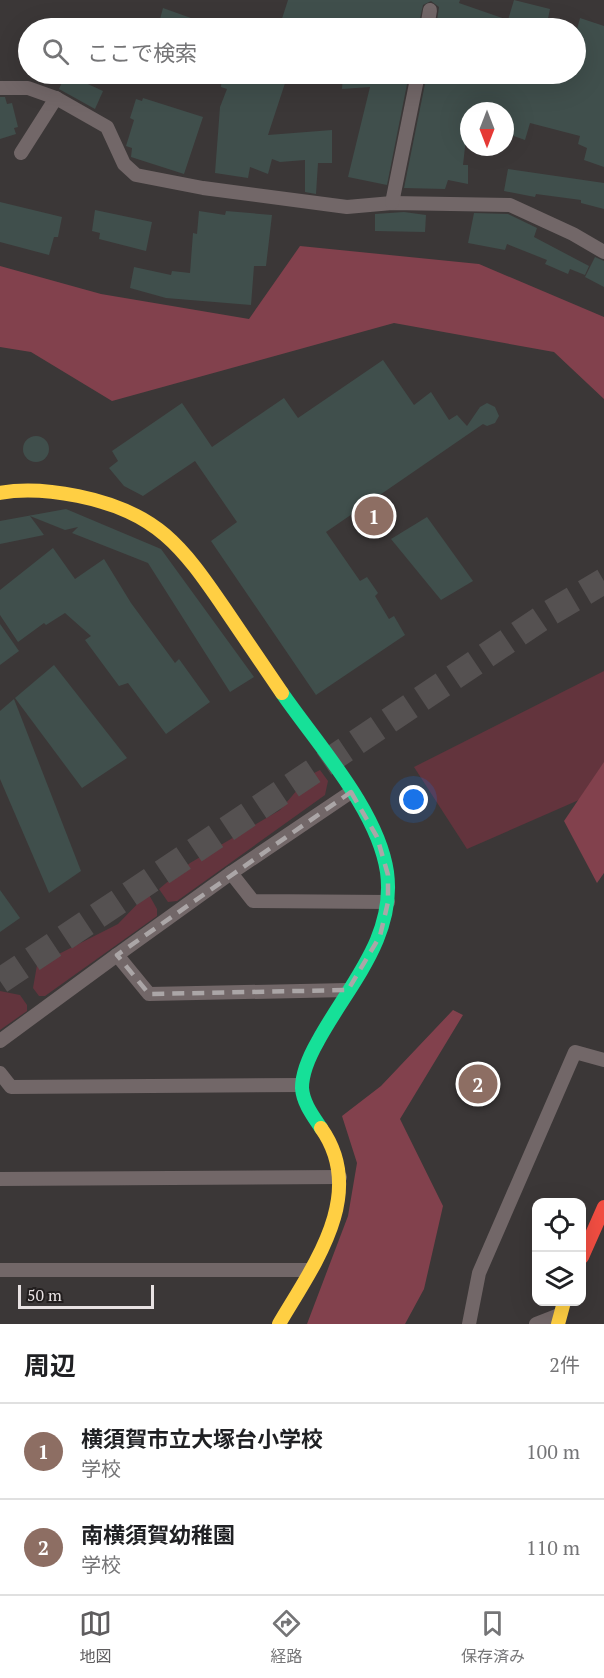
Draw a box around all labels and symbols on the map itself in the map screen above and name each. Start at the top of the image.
north arrow [460,102,514,156]
pin: 1 [354,494,394,538]
your location [399,785,428,814]
pin: 2 [458,1062,498,1106]
scale bar [18,1282,154,1310]

